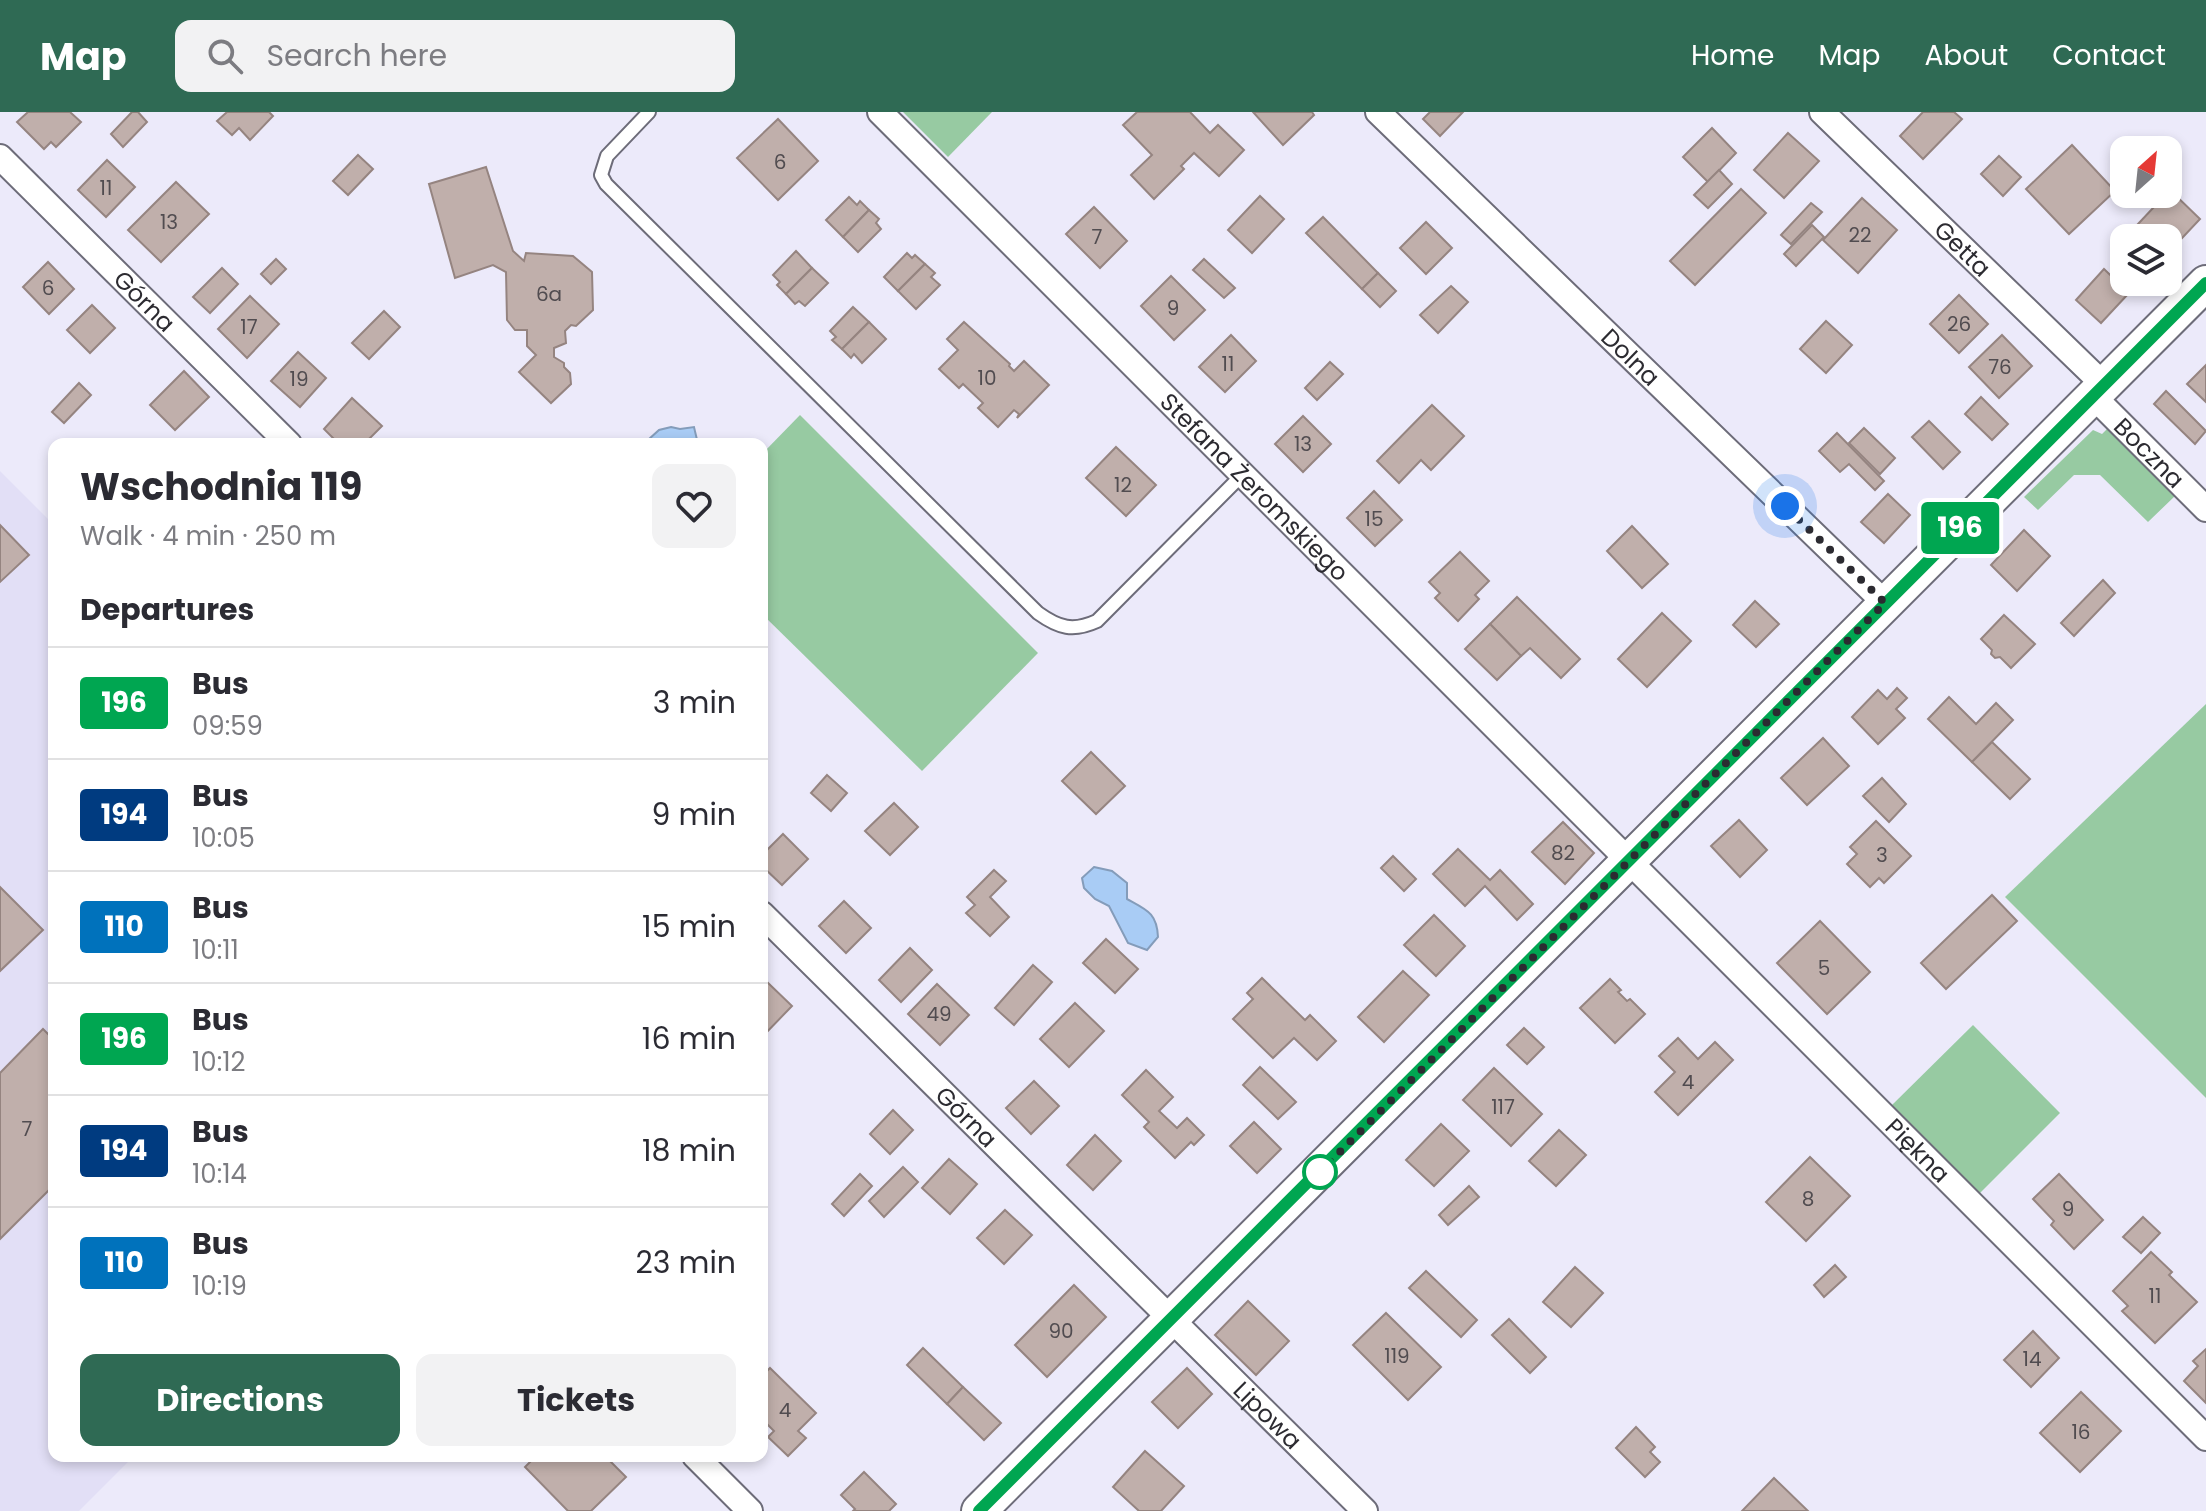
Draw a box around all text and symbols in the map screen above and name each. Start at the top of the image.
search box [175,20,735,92]
text: Map [40,30,127,83]
icon: search [203,34,247,78]
text: Search here [267,34,447,77]
text: Home [1691,36,1774,75]
text: Map [1818,36,1880,75]
text: About [1924,36,2008,75]
text: Contact [2052,36,2166,75]
north arrow [2110,136,2182,208]
map controls [2110,136,2182,296]
house number: 6 [774,148,786,176]
house number: 11 [100,174,112,202]
house number: 13 [160,208,178,236]
street label: Getta [1927,213,1998,284]
house number: 22 [1849,221,1872,249]
house number: 7 [1092,223,1103,251]
button: layers [2110,224,2182,296]
street label: Górna [107,263,183,339]
house number: 6 [42,274,54,302]
house number: 6a [536,280,562,308]
house number: 9 [1167,294,1179,322]
house number: 26 [1947,310,1971,338]
house number: 17 [240,313,258,341]
street label: Dolna [1594,321,1667,393]
house number: 11 [1222,350,1234,378]
house number: 76 [1988,353,2012,381]
house number: 10 [978,364,996,392]
house number: 19 [290,365,309,393]
street label: Stefana Żeromskiego [1153,385,1356,588]
street label: Boczna [2107,410,2192,495]
house number: 13 [1294,430,1312,458]
text: Wschodnia 119 [80,460,362,513]
button: heart [652,464,736,548]
house number: 12 [1114,471,1132,499]
your location [1765,486,1805,526]
line badge: 196 [1914,502,2006,554]
house number: 15 [1365,505,1383,533]
text: 196 [1937,508,1983,547]
text: Walk · 4 min · 250 m [80,518,336,554]
text: Departures [80,588,254,631]
text: Bus [192,662,249,705]
text: 3 min [653,681,736,724]
text: 196 [101,683,147,722]
text: 09:59 [192,708,263,744]
text: Bus [192,774,249,817]
text: 9 min [652,793,736,836]
text: 194 [101,795,147,834]
text: 10:05 [192,820,255,856]
house number: 82 [1551,839,1575,867]
house number: 3 [1876,841,1888,869]
text: Bus [192,886,249,929]
text: 15 min [642,905,736,948]
text: 110 [104,907,144,946]
text: 10:11 [192,932,239,968]
house number: 5 [1818,954,1830,982]
text: Bus [192,998,249,1041]
house number: 49 [926,1000,952,1028]
text: 16 min [642,1017,736,1060]
text: 196 [101,1019,147,1058]
text: 10:12 [192,1044,245,1080]
house number: 4 [1682,1068,1694,1096]
street label: Górna [929,1079,1005,1155]
house number: 117 [1491,1093,1515,1121]
text: Bus [192,1110,249,1153]
street label: Piękna [1879,1111,1958,1190]
house number: 7 [22,1115,33,1143]
text: 18 min [642,1129,736,1172]
text: 194 [101,1131,147,1170]
unlabelled marker [1303,1155,1337,1189]
text: 10:14 [192,1156,247,1192]
house number: 8 [1802,1185,1814,1213]
house number: 9 [2062,1195,2074,1223]
text: Bus [192,1222,249,1265]
text: 23 min [636,1241,736,1284]
text: 110 [104,1243,144,1282]
text: 10:19 [192,1268,247,1304]
house number: 11 [2149,1282,2161,1310]
house number: 90 [1048,1317,1074,1345]
house number: 119 [1384,1342,1410,1370]
house number: 14 [2023,1345,2041,1373]
button: Directions [80,1354,400,1446]
button: Tickets [416,1354,736,1446]
street label: Lipowa [1227,1374,1309,1456]
house number: 4 [779,1396,791,1424]
house number: 16 [2071,1418,2091,1446]

